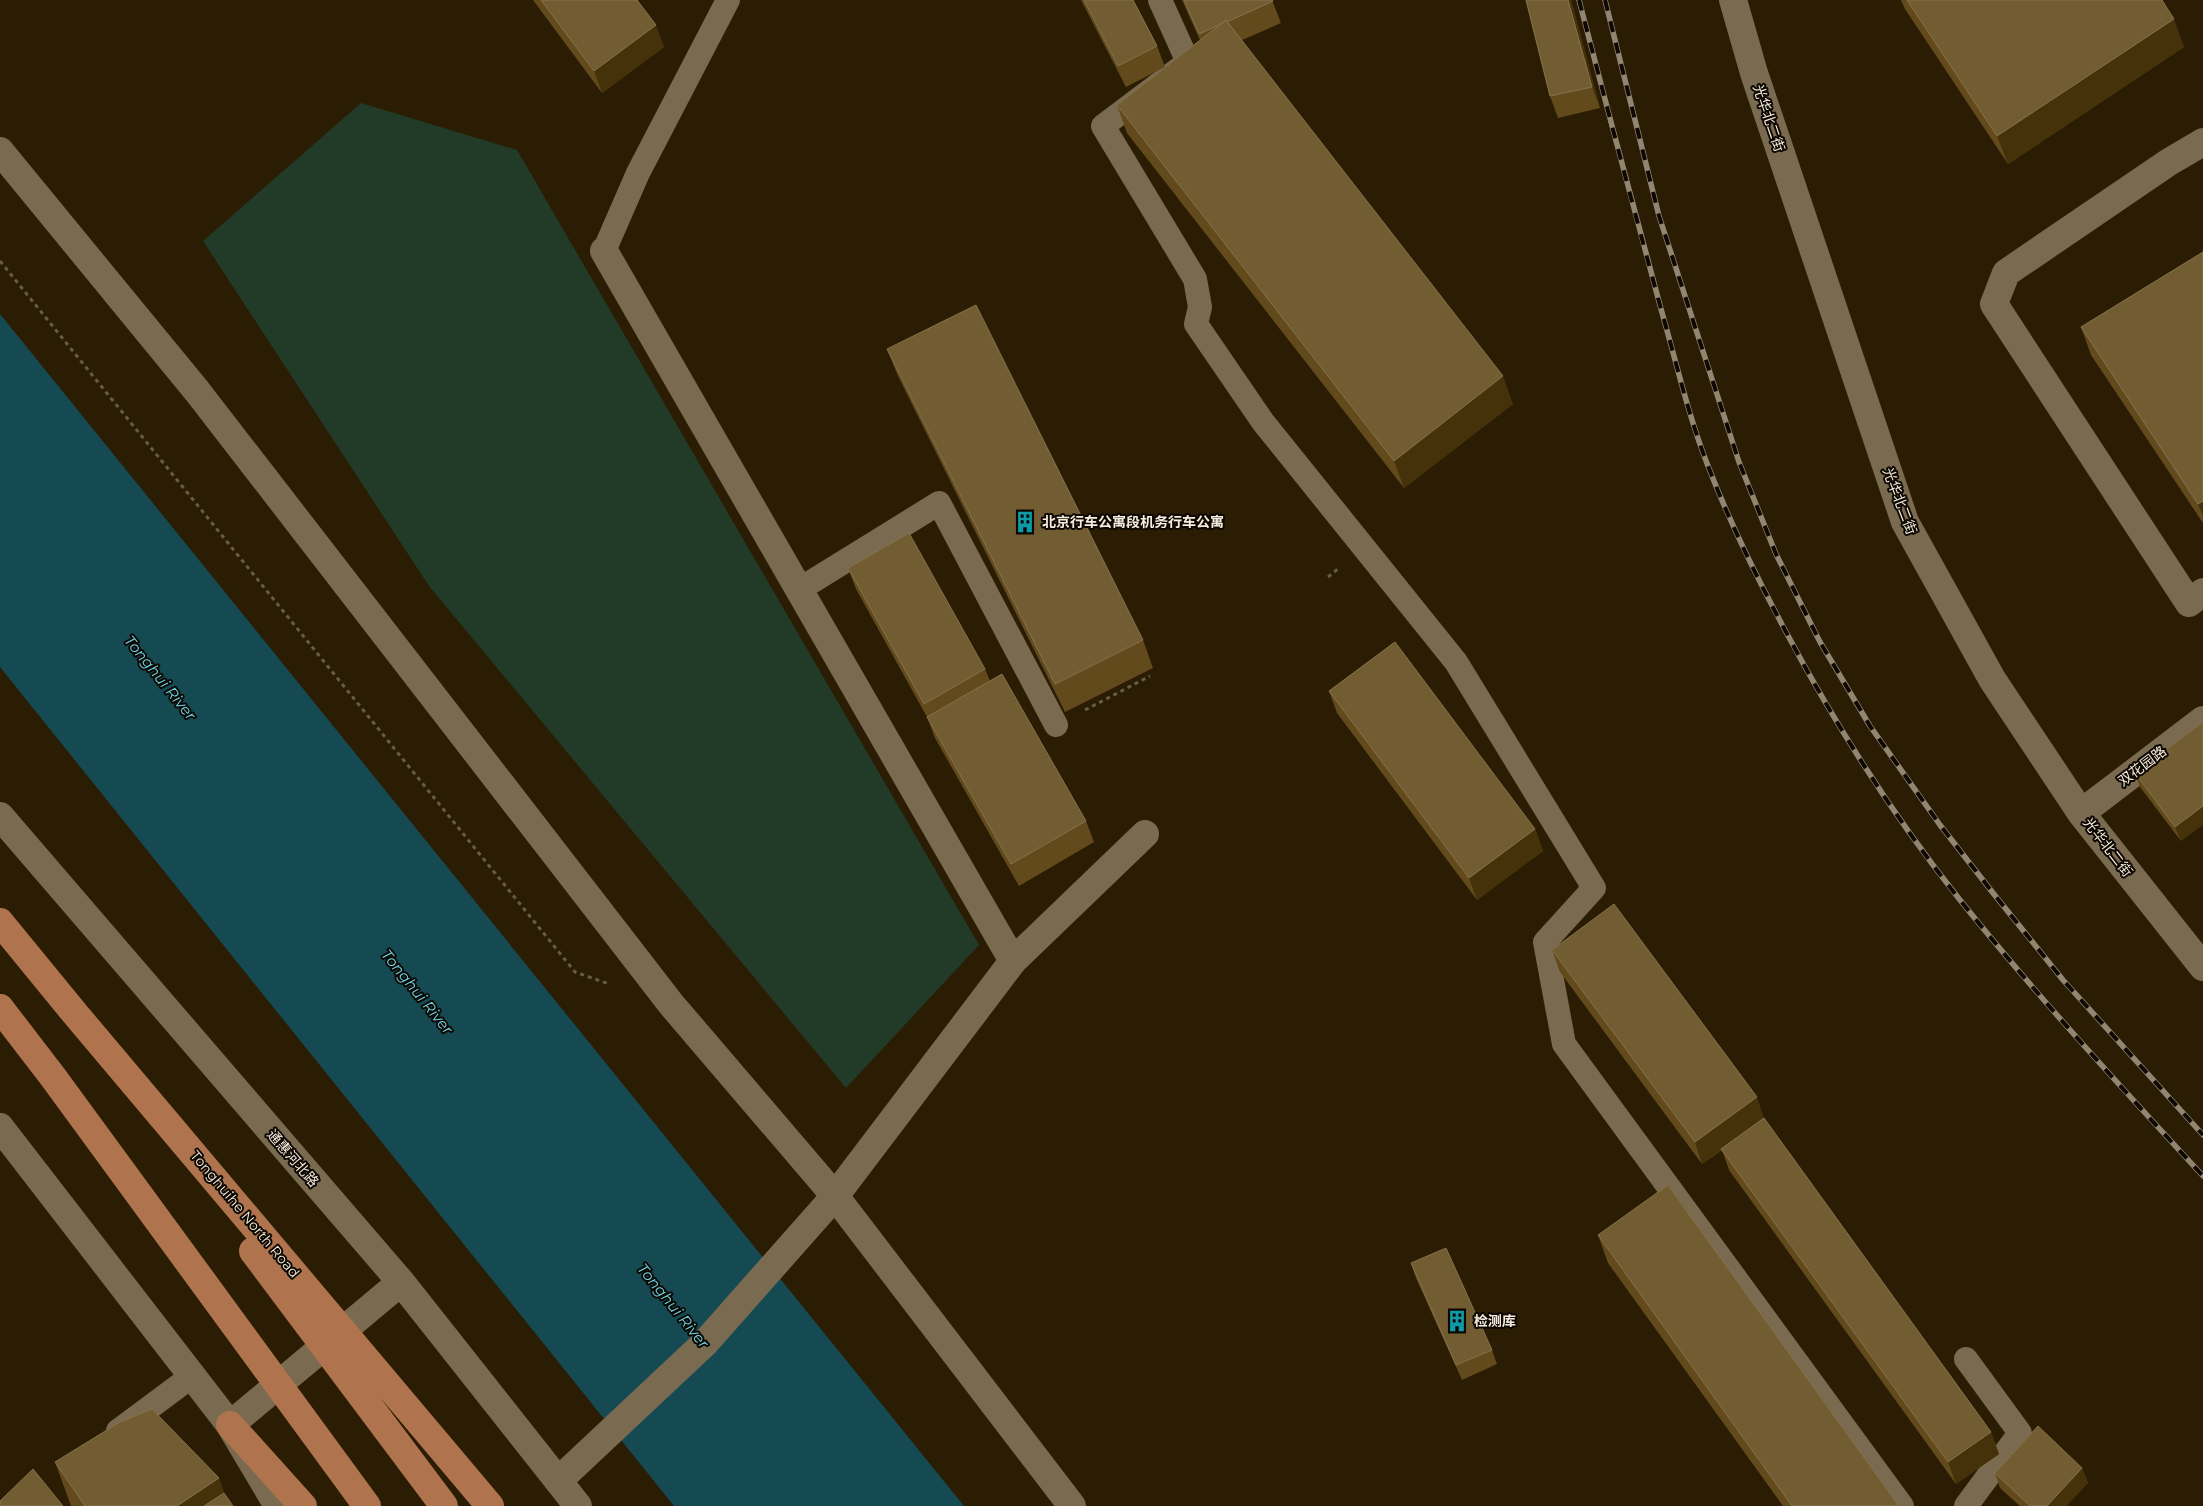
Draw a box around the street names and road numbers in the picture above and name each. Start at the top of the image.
street label: 光华北二街 [1749,82,1789,154]
street label: 光华北二街 [1879,465,1921,537]
street label: 双花园路 [2114,742,2170,790]
street label: 光华北二街 [2079,814,2137,880]
street label: 通惠河北路 [263,1126,323,1190]
street label: Tonghuihe North Road [186,1147,304,1281]

